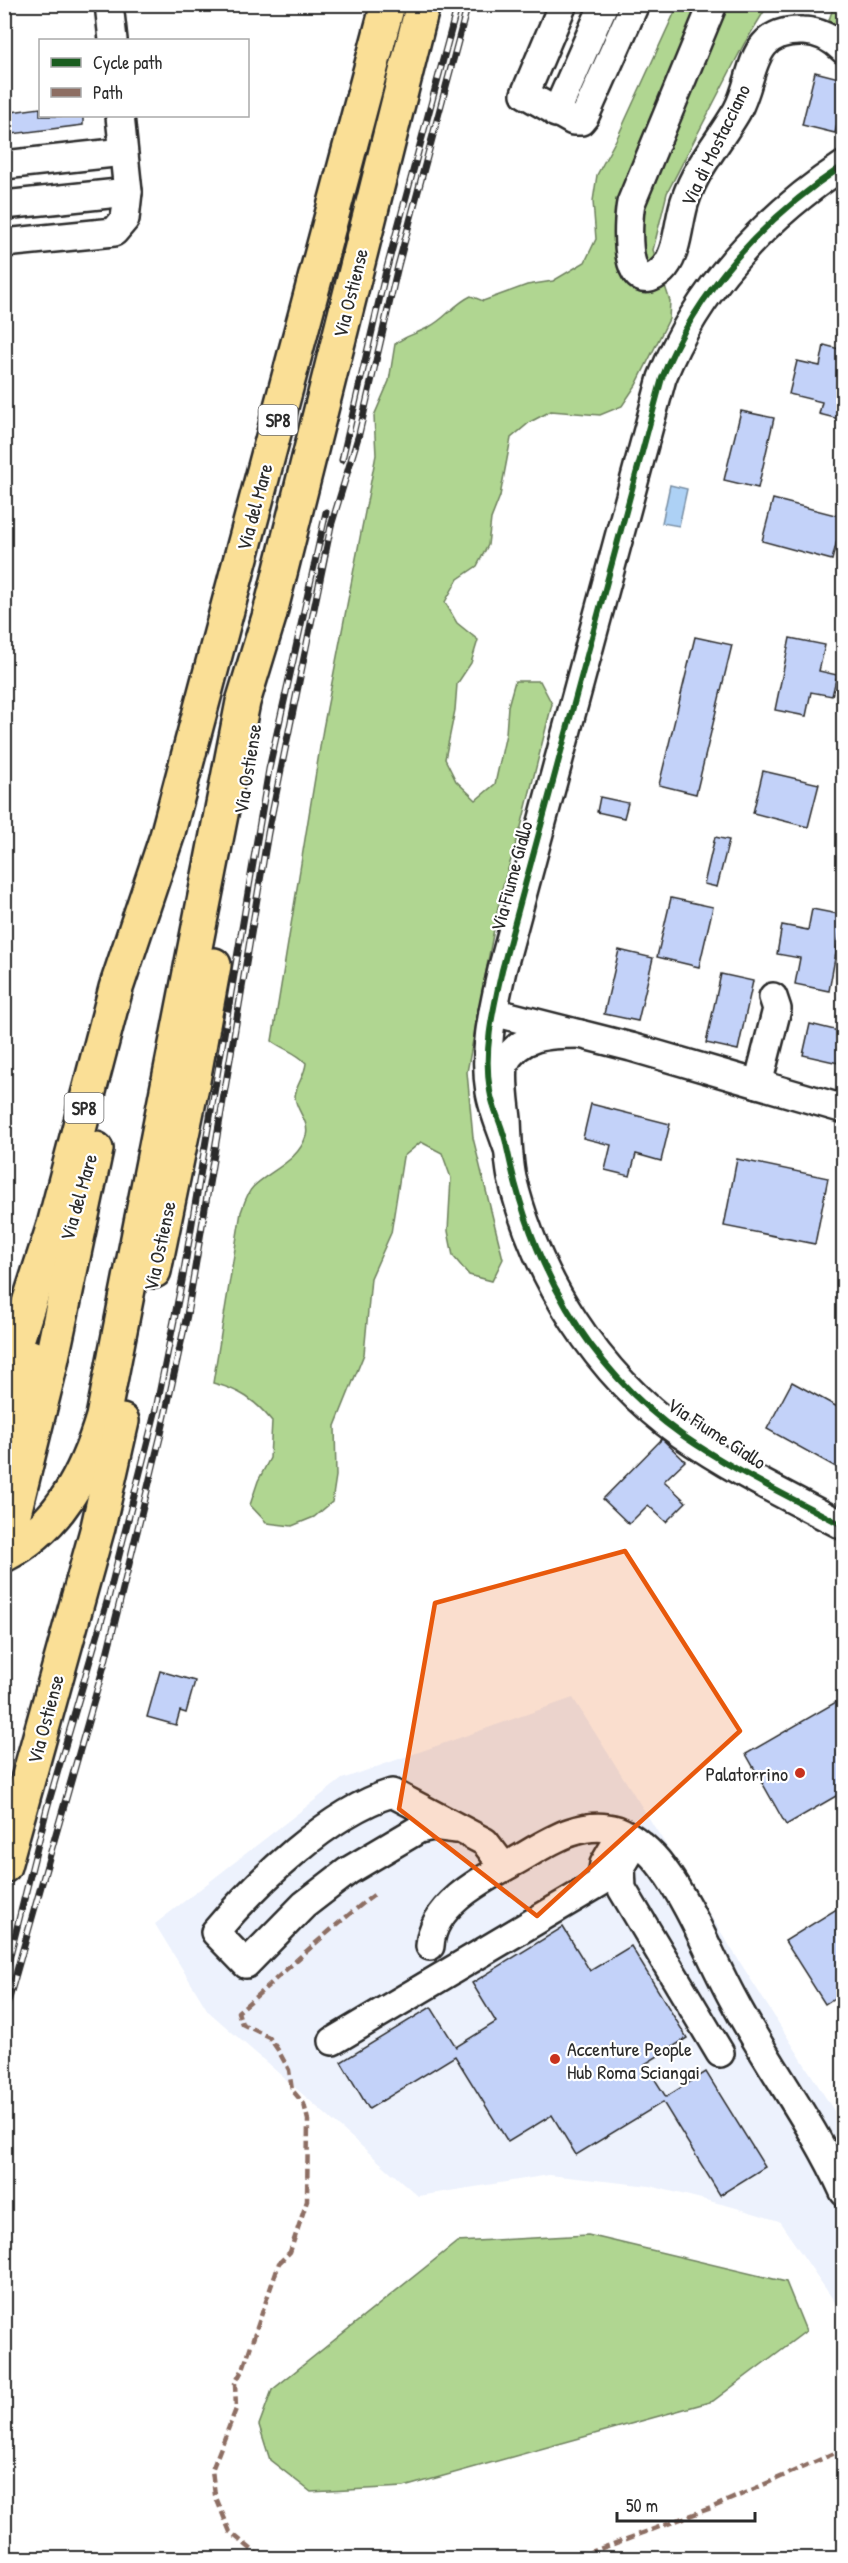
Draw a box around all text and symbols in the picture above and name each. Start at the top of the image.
legend [39,39,249,117]
text: Cycle path [93,50,163,75]
text: Path [93,80,123,105]
street label: Via di Mostacciano [674,80,756,210]
street label: Via Ostiense [326,246,374,340]
road number: SP8 [258,405,298,435]
street label: Via del Mare [229,460,279,554]
street label: Via Ostiense [227,722,267,816]
street label: Via Fiume Giallo [483,818,539,934]
road number: SP8 [64,1093,104,1123]
street label: Via del Mare [53,1150,103,1244]
street label: Via Ostiense [136,1199,182,1293]
street label: Via Fiume Giallo [662,1391,772,1475]
street label: Via Ostiense [20,1672,70,1766]
place label: Palatorrino [705,1760,788,1787]
marker: Palatorrino [793,1766,807,1780]
place label: Accenture People Hub Roma Sciangai [567,2035,700,2085]
marker: Accenture People Hub Roma Sciangai [548,2052,562,2066]
scale bar [617,2485,755,2523]
text: 50 m [626,2493,658,2518]

